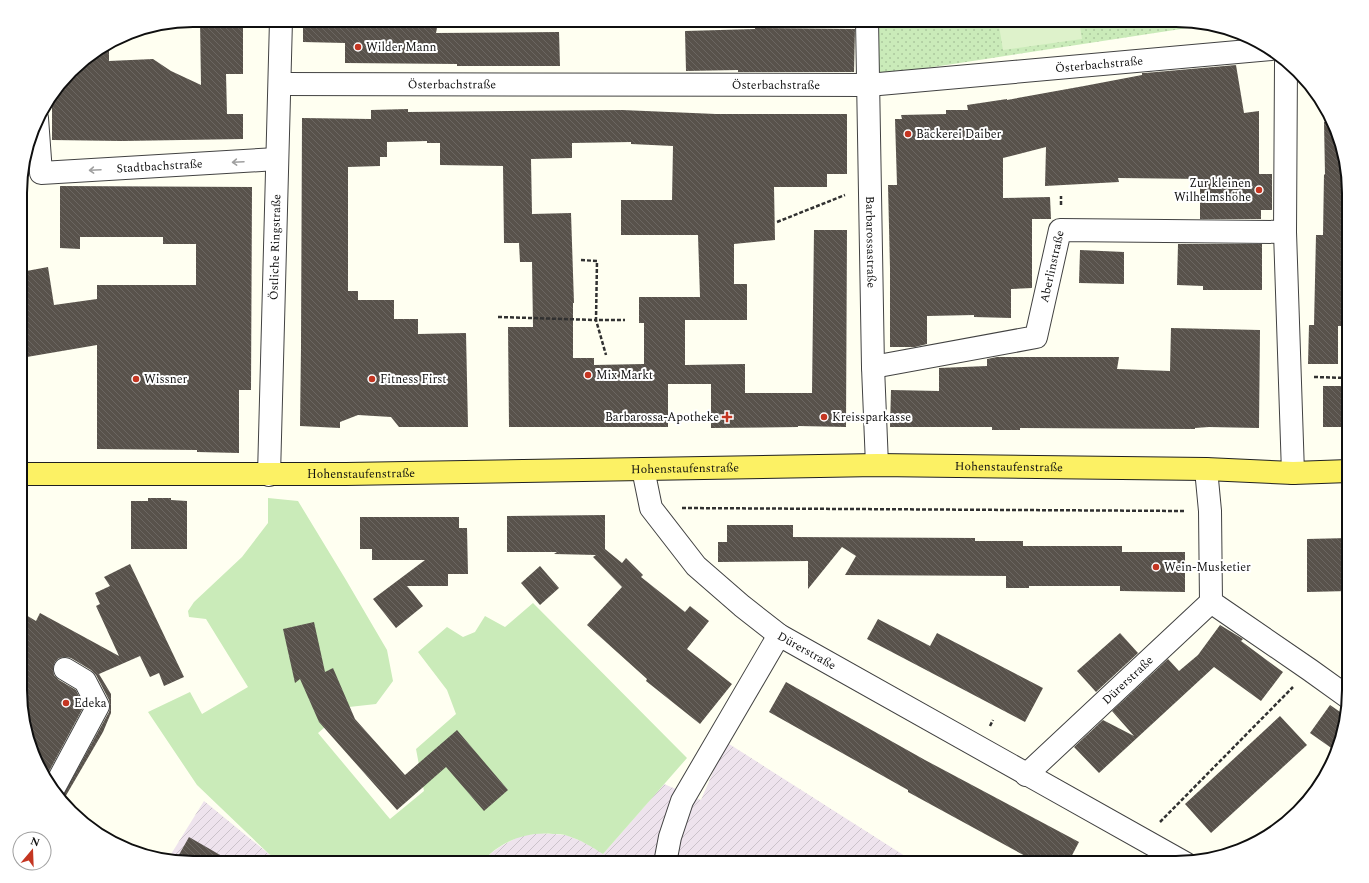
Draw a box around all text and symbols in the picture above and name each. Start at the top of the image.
place label: Wilder Mann [366,38,437,57]
marker: Wilder Mann [353,42,363,52]
street label: Österbachstraße [1054,51,1144,78]
street label: Österbachstraße [408,75,496,94]
street label: Österbachstraße [732,75,820,94]
place label: Bäckerei Daiber [916,125,1002,144]
marker: Bäckerei Daiber [903,129,913,139]
street label: Stadtbachstraße [116,154,203,178]
one-way arrow [232,158,245,165]
one-way arrow [89,167,102,174]
place label: Zur kleinen Wilhelmshöhe [1174,174,1251,207]
marker: Zur kleinen Wilhelmshöhe [1254,185,1264,195]
street label: Östliche Ringstraße [264,194,286,300]
street label: Barbarossastraße [861,196,881,288]
street label: Aberlinstraße [1034,228,1069,305]
place label: Mix Markt [596,366,653,385]
place label: Wissner [144,370,187,389]
place label: Fitness First [380,370,447,389]
marker: Mix Markt [583,370,593,380]
marker: Wissner [131,374,141,384]
marker: Fitness First [367,374,377,384]
place label: Barbarossa-Apotheke [605,408,719,427]
place label: Kreissparkasse [832,408,911,427]
marker: Barbarossa-Apotheke [722,412,732,422]
marker: Kreissparkasse [819,412,829,422]
street label: Hohenstaufenstraße [955,456,1063,477]
street label: Hohenstaufenstraße [631,458,739,479]
street label: Hohenstaufenstraße [307,463,415,484]
place label: Wein-Musketier [1164,558,1251,577]
marker: Wein-Musketier [1151,562,1161,572]
street label: Dürerstraße [774,626,840,675]
street label: Dürerstraße [1097,651,1158,709]
place label: Edeka [74,694,107,713]
marker: Edeka [61,698,71,708]
north arrow [12,831,52,871]
text: N [28,833,42,852]

